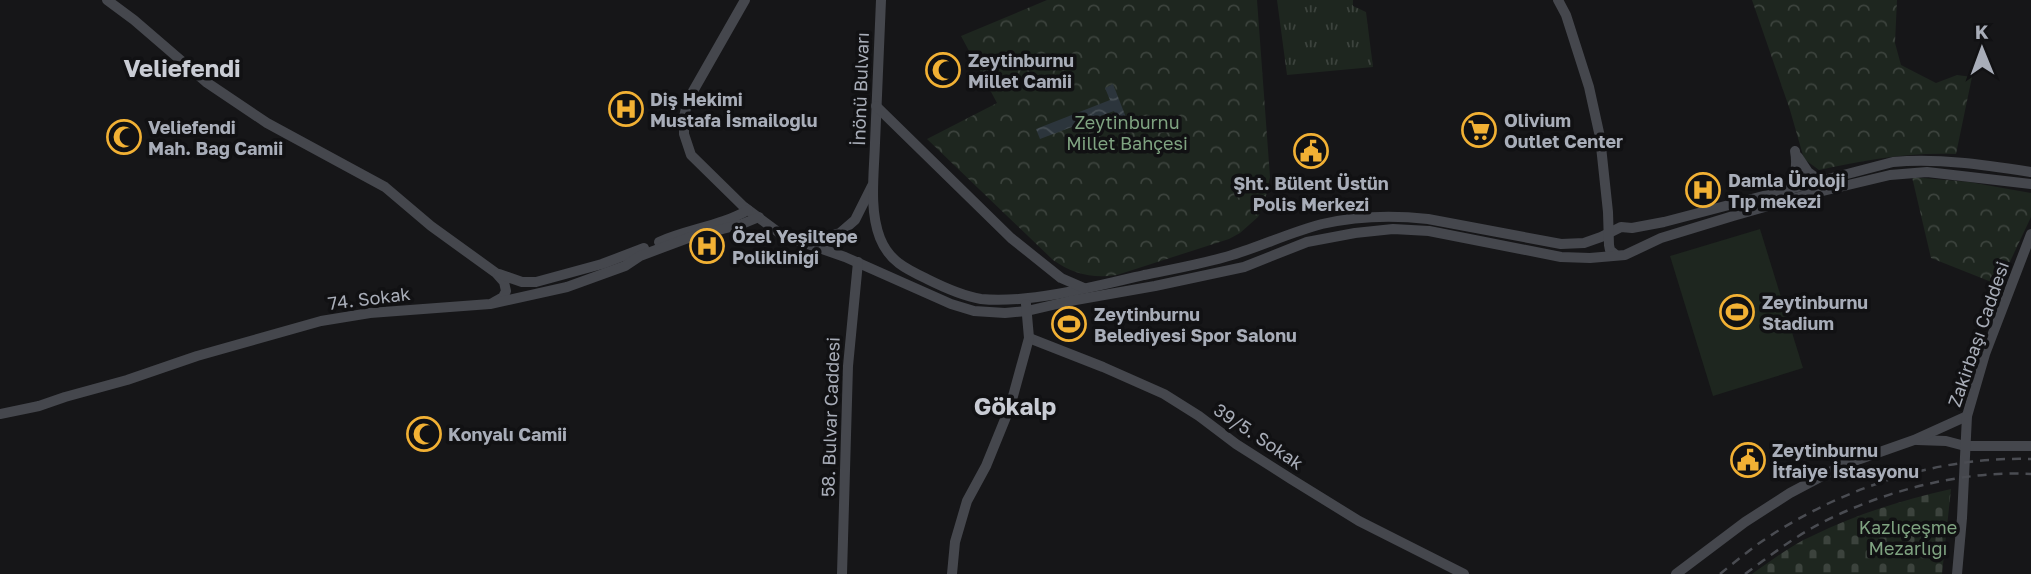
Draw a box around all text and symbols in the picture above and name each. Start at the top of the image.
north arrow [1947,14,2017,84]
text: K [1975,20,1989,43]
street label: İnönü Bulvarı [847,32,873,146]
place label: Zeytinburnu Millet Camii [968,49,1074,92]
mosque icon: Zeytinburnu Millet Camii [924,51,962,89]
district label: Veliefendi [123,53,241,82]
place label: Diş Hekimi Mustafa İsmailoğlu [650,88,817,131]
hospital icon: Diş Hekimi Mustafa İsmailoğlu [607,90,645,128]
place label: Olivium Outlet Center [1504,109,1623,152]
park label: Zeytinburnu Millet Bahçesi [1066,111,1188,154]
supermarket icon: Olivium Outlet Center [1460,111,1498,149]
place label: Veliefendi Mah. Bağ Camii [148,116,283,159]
mosque icon: Veliefendi Mah. Bağ Camii [105,118,143,156]
public building icon: Şht. Bülent Üstün Polis Merkezi [1292,132,1330,170]
place label: Damla Üroloji Tıp mekezi [1728,169,1845,212]
hospital icon: Damla Üroloji Tıp mekezi [1684,171,1722,209]
place label: Şht. Bülent Üstün Polis Merkezi [1233,172,1389,215]
place label: Özel Yeşiltepe Polikliniği [732,225,858,268]
hospital icon: Özel Yeşiltepe Polikliniği [688,227,726,265]
street label: Zakirbaşı Caddesi [1943,258,2013,410]
street label: 74. Sokak [326,282,412,314]
place label: Zeytinburnu Stadium [1762,291,1868,334]
sports icon: Zeytinburnu Stadium [1718,293,1756,331]
place label: Zeytinburnu Belediyesi Spor Salonu [1094,303,1297,346]
sports icon: Zeytinburnu Belediyesi Spor Salonu [1050,305,1088,343]
street label: 58. Bulvar Caddesi [816,337,844,497]
district label: Gökalp [974,391,1056,420]
street label: 39/5. Sokak [1210,398,1308,474]
mosque icon: Konyalı Camii [405,415,443,453]
place label: Konyalı Camii [448,423,567,445]
place label: Zeytinburnu İtfaiye İstasyonu [1772,439,1919,482]
public building icon: Zeytinburnu İtfaiye İstasyonu [1729,441,1767,479]
park label: Kazlıçeşme Mezarlığı [1859,516,1957,559]

